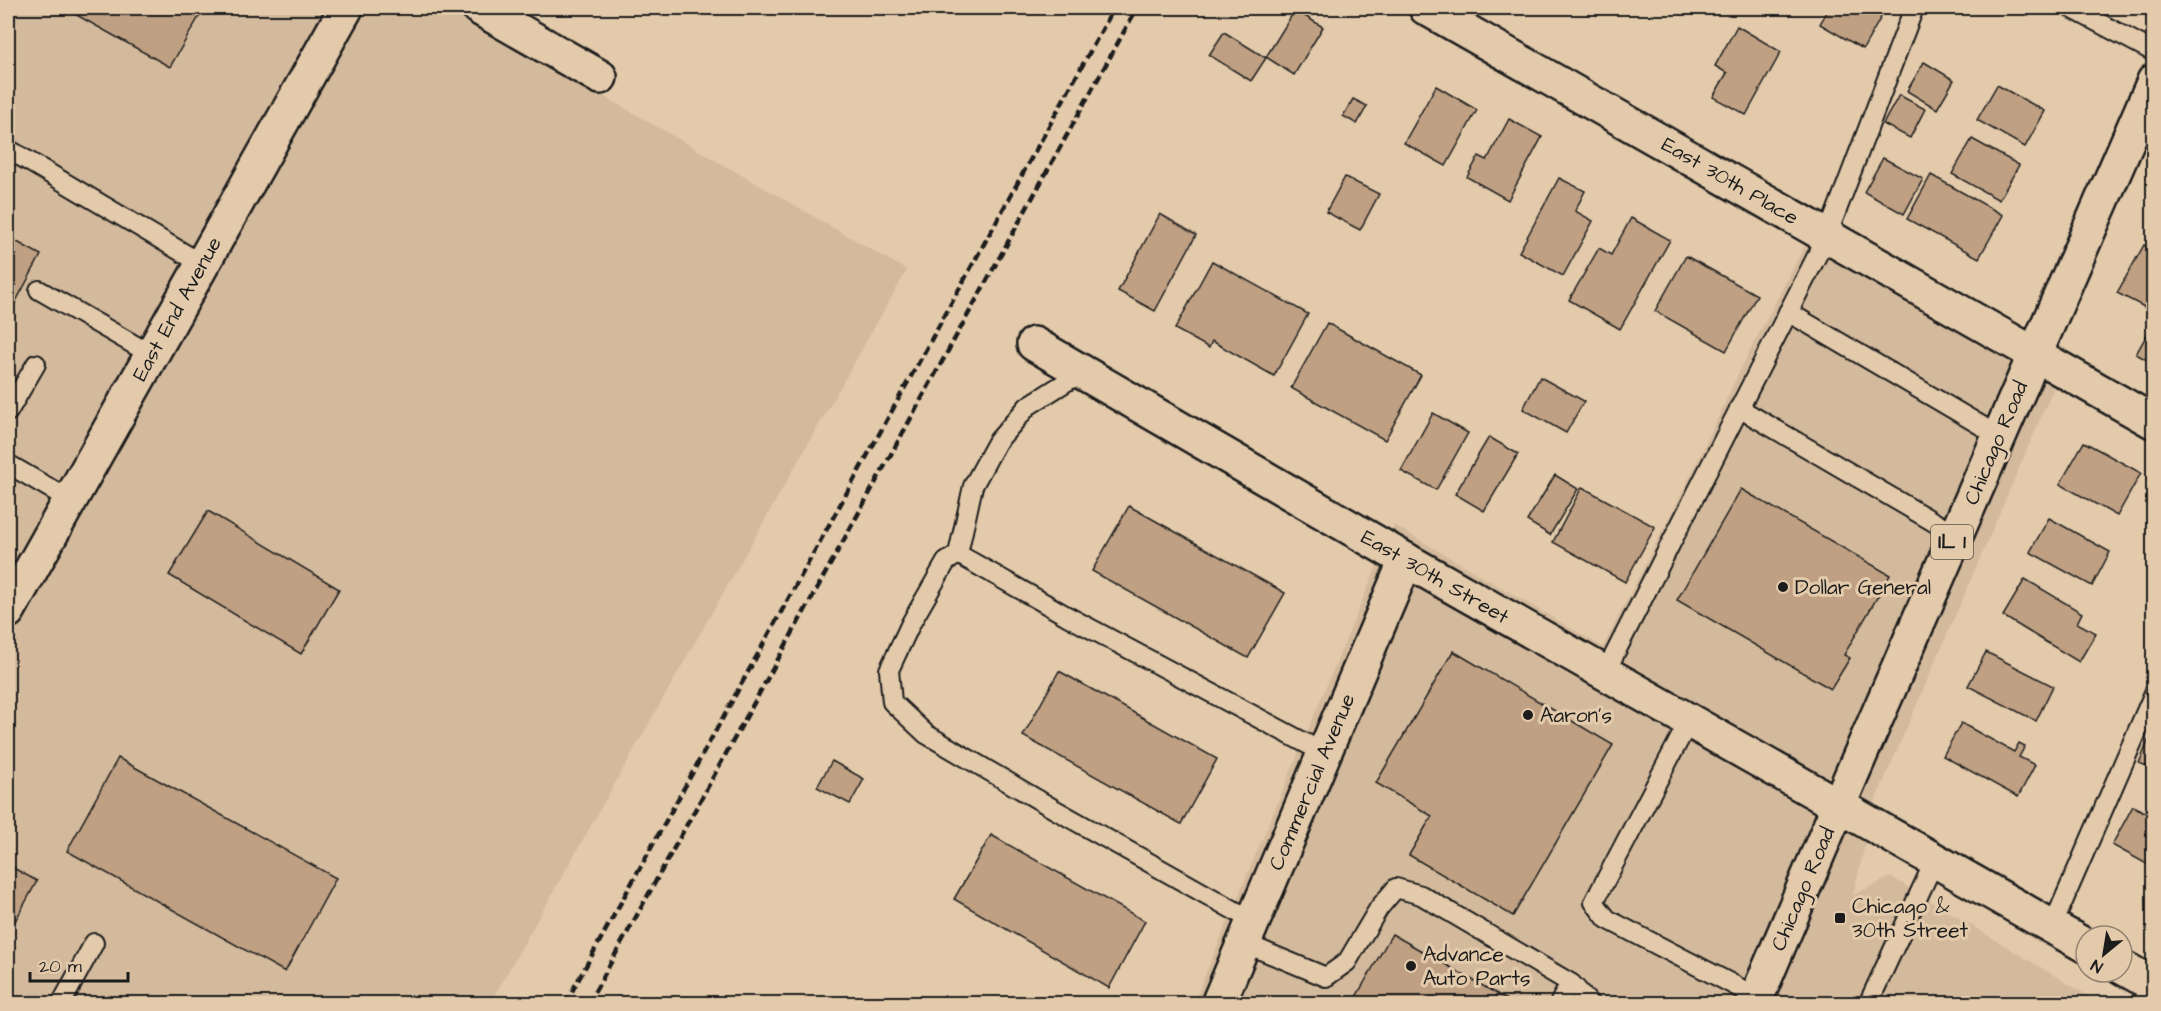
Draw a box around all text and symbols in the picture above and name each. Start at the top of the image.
street label: East 30th Place [1656,130,1804,232]
street label: East End Avenue [125,232,229,386]
street label: Chicago Road [1957,377,2037,510]
street label: East 30th Street [1356,523,1515,631]
road number: IL 1 [1931,525,1973,559]
place label: Dollar General [1795,573,1931,602]
marker: Dollar General [1776,580,1790,594]
street label: Commercial Avenue [1262,689,1362,875]
place label: Aaron's [1540,701,1612,730]
marker: Aaron's [1521,708,1535,722]
street label: Chicago Road [1764,823,1844,956]
place label: Chicago & 30th Street [1852,892,1969,945]
marker: Chicago & 30th Street [1833,911,1847,925]
north arrow [2074,924,2134,984]
place label: Advance Auto Parts [1423,940,1531,993]
scale bar [30,945,128,983]
text: 20 m [39,954,82,979]
text: N [2087,954,2107,978]
marker: Advance Auto Parts [1404,959,1418,973]

